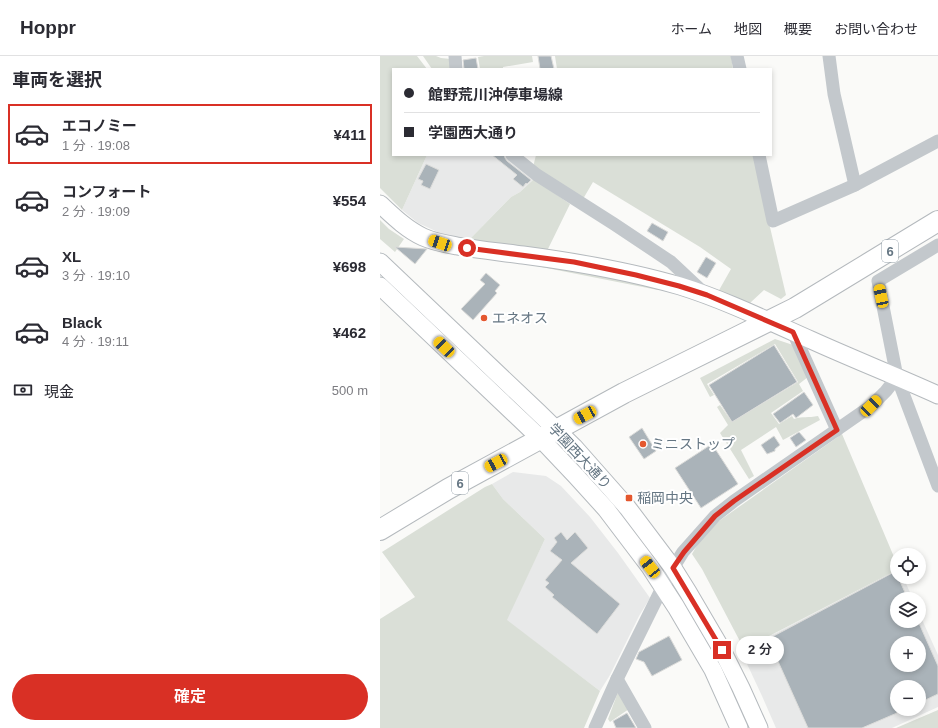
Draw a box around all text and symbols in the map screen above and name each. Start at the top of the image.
text: Hoppr [20,17,76,38]
text: ホーム [670,21,712,37]
text: 地図 [734,21,762,37]
text: 概要 [784,21,812,37]
text: お問い合わせ [834,21,918,37]
text: 車両を選択 [12,70,102,90]
text: 館野荒川沖停車場線 [428,86,563,103]
icon: car [14,116,50,152]
text: エコノミー [62,117,137,134]
text: 学園西大通り [428,124,518,141]
text: ¥411 [333,126,366,143]
text: 1 分 · 19:08 [62,138,130,153]
icon: car [14,182,50,218]
text: コンフォート [62,183,152,200]
text: ¥554 [333,192,366,209]
text: 2 分 · 19:09 [62,204,130,219]
car [427,233,453,253]
route start [458,239,476,257]
road number: 6 [882,240,898,262]
icon: car [14,248,50,284]
text: XL [62,248,81,265]
text: ¥698 [333,258,366,275]
text: 3 分 · 19:10 [62,268,130,283]
car [873,283,889,309]
place label: エネオス [492,310,548,326]
marker: エネオス [479,313,489,323]
icon: car [14,314,50,350]
text: Black [62,314,102,331]
text: ¥462 [333,324,366,341]
text: 4 分 · 19:11 [62,334,129,349]
car [431,334,457,360]
icon: cash [12,379,34,401]
text: 現金 [44,383,74,400]
text: 500 m [332,383,368,398]
car [858,393,884,419]
car [572,404,598,426]
street label: 学園西大通り [546,420,614,492]
place label: ミニストップ [651,436,735,452]
marker: ミニストップ [638,439,648,449]
car [483,452,509,474]
road number: 6 [452,472,468,494]
place label: 稲岡中央 [637,490,693,506]
marker: 稲岡中央 [624,493,634,503]
map controls [890,548,926,716]
button: locate [890,548,926,584]
car [638,554,662,580]
button: layers [890,592,926,628]
callout: 2 分 [736,636,784,664]
button: + [890,636,926,672]
route end [713,641,731,659]
text: 2 分 [748,642,772,657]
button: 確定 [12,674,368,720]
button: − [890,680,926,716]

